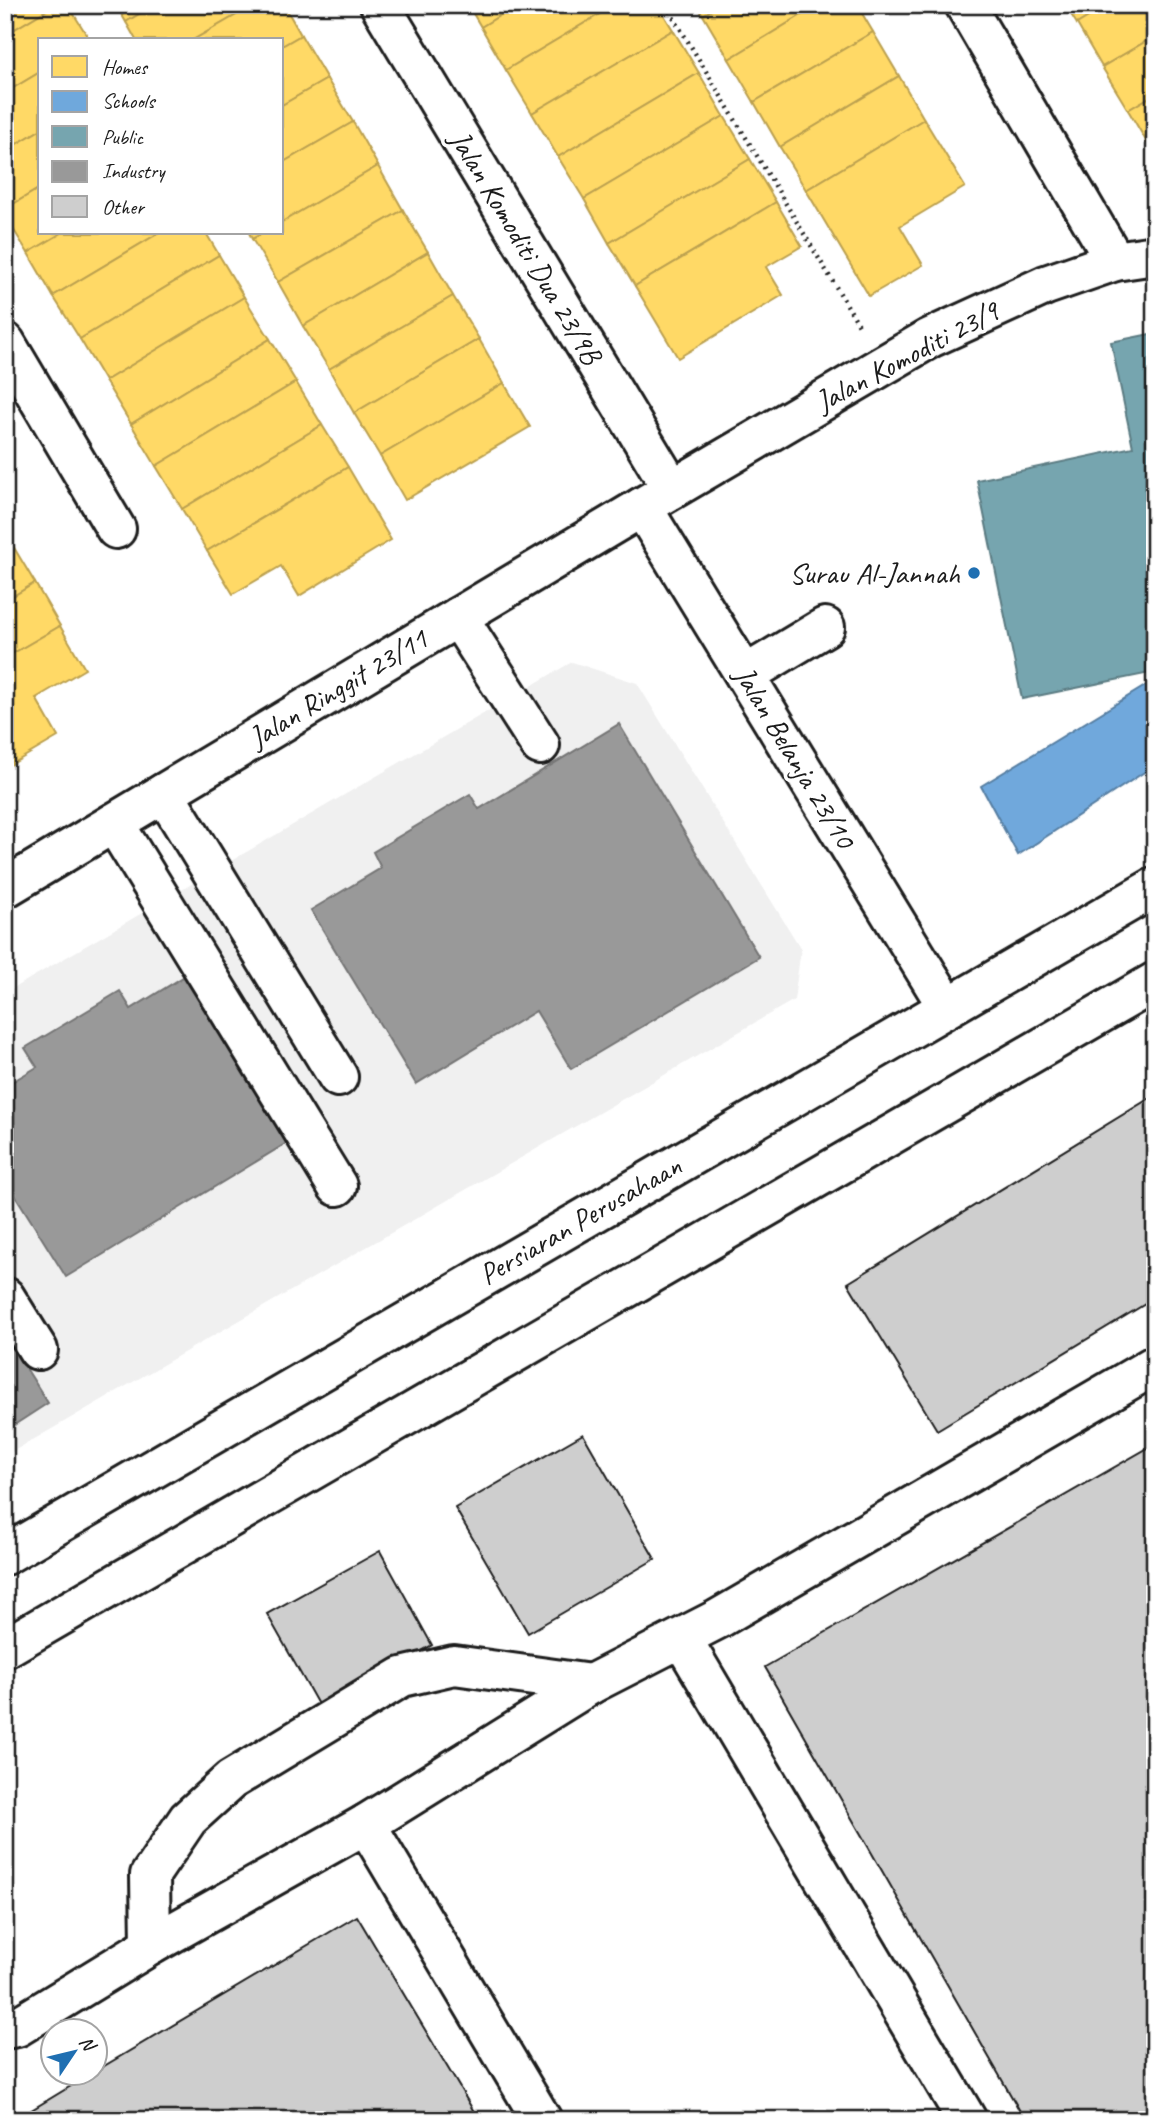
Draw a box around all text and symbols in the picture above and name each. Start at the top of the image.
legend [38,38,284,234]
text: Homes [102,54,149,80]
text: Schools [102,88,156,114]
street label: Jalan Komoditi Dua 23/9B [440,122,612,373]
text: Public [102,124,144,150]
text: Industry [102,158,166,184]
text: Other [102,194,145,220]
street label: Jalan Komoditi 23/9 [807,291,1007,421]
place label: Surau Al-Jannah [789,554,960,592]
marker: Surau Al-Jannah [966,565,982,581]
street label: Jalan Ringgit 23/11 [240,619,436,757]
street label: Jalan Belanja 23/10 [725,657,866,857]
street label: Persiaran Perusahaan [472,1146,688,1293]
north arrow [38,2016,108,2086]
text: N [74,2031,102,2057]

